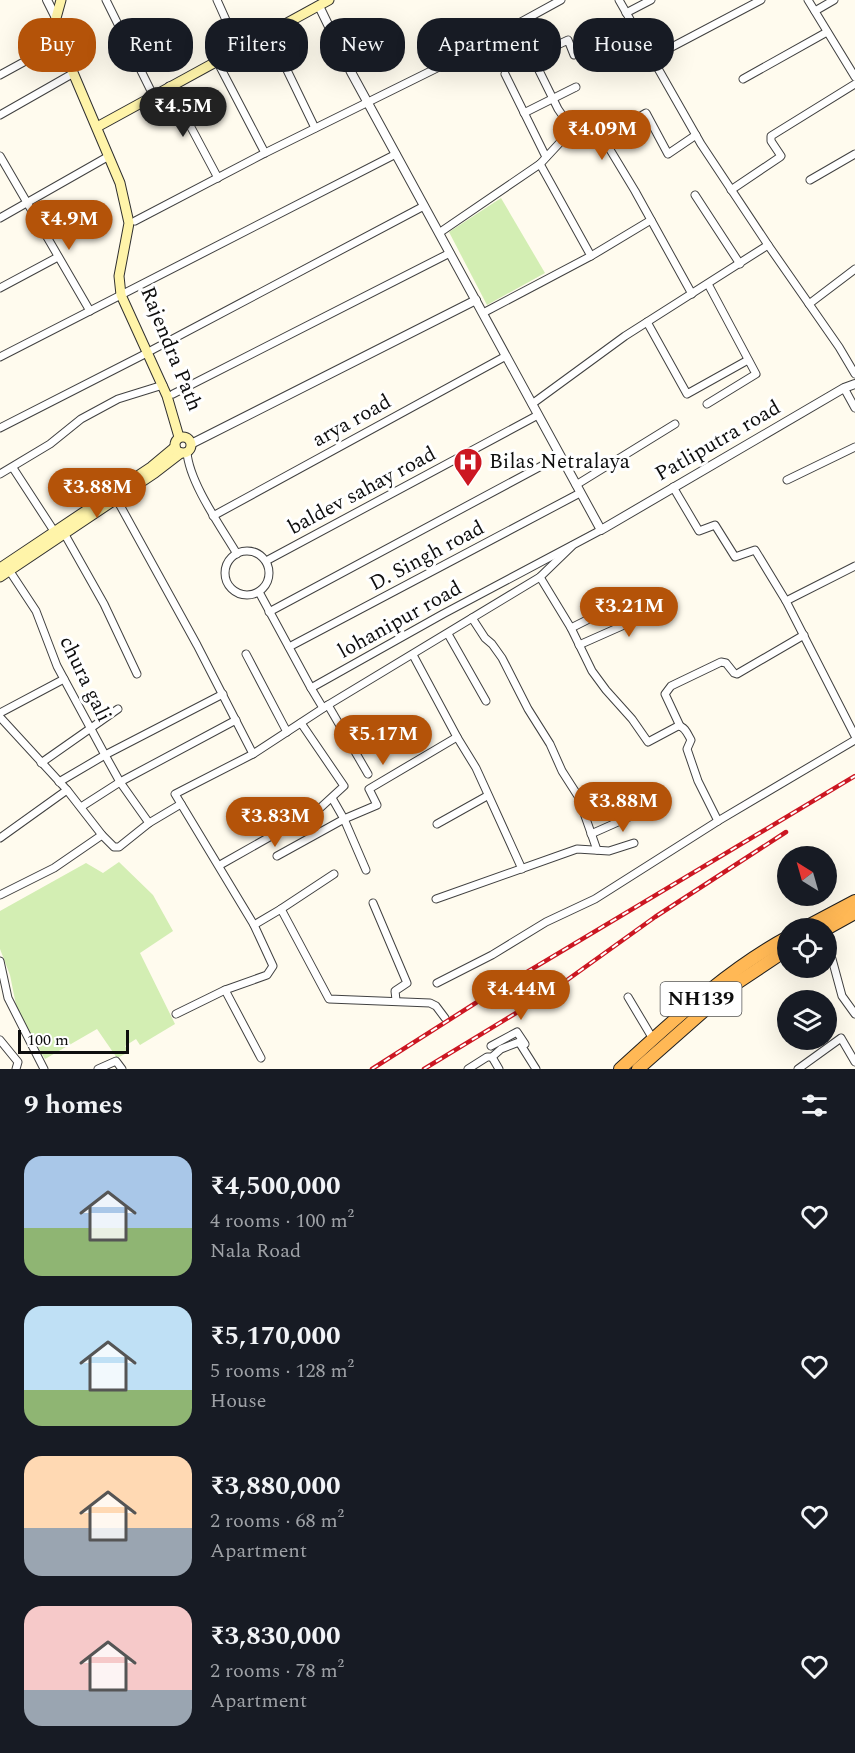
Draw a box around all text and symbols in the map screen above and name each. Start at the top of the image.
chip: Buy [18,18,96,72]
chip: Rent [108,18,193,72]
chip: Filters [205,18,308,72]
chip: New [320,18,405,72]
chip: Apartment [417,18,561,72]
chip: House [573,18,674,72]
pin: ₹4.5M [141,87,225,138]
text: ₹4.5M [154,91,212,121]
pin: ₹4.09M [553,110,651,161]
text: ₹4.09M [567,114,637,144]
pin: ₹4.9M [27,200,111,251]
text: ₹4.9M [40,204,98,234]
street label: Rajendra Path [131,282,211,416]
street label: arya road [307,386,397,456]
street label: Patliputra road [649,392,787,490]
street label: baldev sahay road [282,438,442,544]
hospital icon: Bilas Netralaya [452,446,484,488]
place label: Bilas Netralaya [489,446,631,478]
pin: ₹3.88M [48,468,146,519]
text: ₹3.88M [62,472,132,502]
street label: D. Singh road [364,512,490,600]
street label: lohanipur road [332,573,468,667]
pin: ₹3.21M [580,587,678,638]
text: ₹3.21M [594,591,664,621]
street label: chura gali [50,631,120,727]
pin: ₹5.17M [334,715,432,766]
text: ₹5.17M [348,719,418,749]
pin: ₹3.88M [574,782,672,833]
text: ₹3.88M [588,786,658,816]
pin: ₹3.83M [226,797,324,848]
text: ₹3.83M [240,801,310,831]
north arrow [777,846,837,906]
map controls [777,846,837,1050]
button: locate [777,918,837,978]
pin: ₹4.44M [472,970,570,1021]
text: ₹4.44M [486,974,556,1004]
road number: NH139 [660,982,742,1016]
button: layers [777,990,837,1050]
scale bar [18,1027,129,1054]
text: 100 m [27,1028,69,1052]
text: 9 homes [24,1085,123,1125]
icon: filters [798,1089,831,1122]
text: ₹4,500,000 [210,1166,341,1206]
icon: home [72,1180,144,1252]
icon: heart [798,1200,831,1233]
text: 4 rooms · 100 m² [210,1206,354,1236]
text: Nala Road [210,1236,301,1266]
text: ₹5,170,000 [210,1316,341,1356]
icon: home [72,1330,144,1402]
icon: heart [798,1350,831,1383]
text: 5 rooms · 128 m² [210,1356,354,1386]
text: House [210,1386,267,1416]
text: ₹3,880,000 [210,1466,341,1506]
icon: home [72,1480,144,1552]
icon: heart [798,1500,831,1533]
text: 2 rooms · 68 m² [210,1506,344,1536]
text: Apartment [210,1536,307,1566]
text: ₹3,830,000 [210,1616,341,1656]
icon: home [72,1630,144,1702]
icon: heart [798,1650,831,1683]
text: 2 rooms · 78 m² [210,1656,344,1686]
text: Apartment [210,1686,307,1716]

